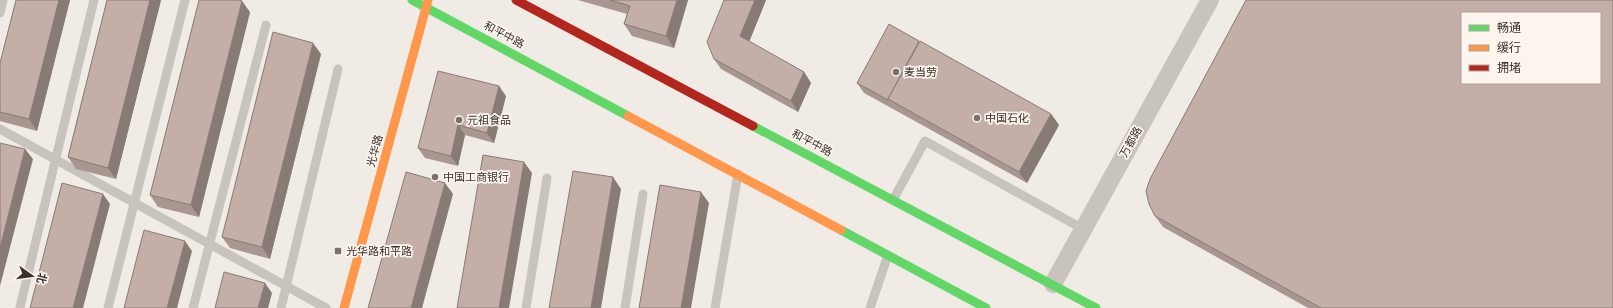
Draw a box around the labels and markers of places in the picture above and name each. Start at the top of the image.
place label: 麦当劳 [904,65,937,80]
marker: 麦当劳 [891,67,901,77]
place label: 中国石化 [985,111,1029,126]
place label: 元祖食品 [467,113,511,128]
marker: 中国石化 [972,113,982,123]
marker: 元祖食品 [454,115,464,125]
place label: 中国工商银行 [443,170,509,185]
marker: 中国工商银行 [430,172,440,182]
place label: 光华路和平路 [346,244,412,259]
marker: 光华路和平路 [333,246,343,256]

